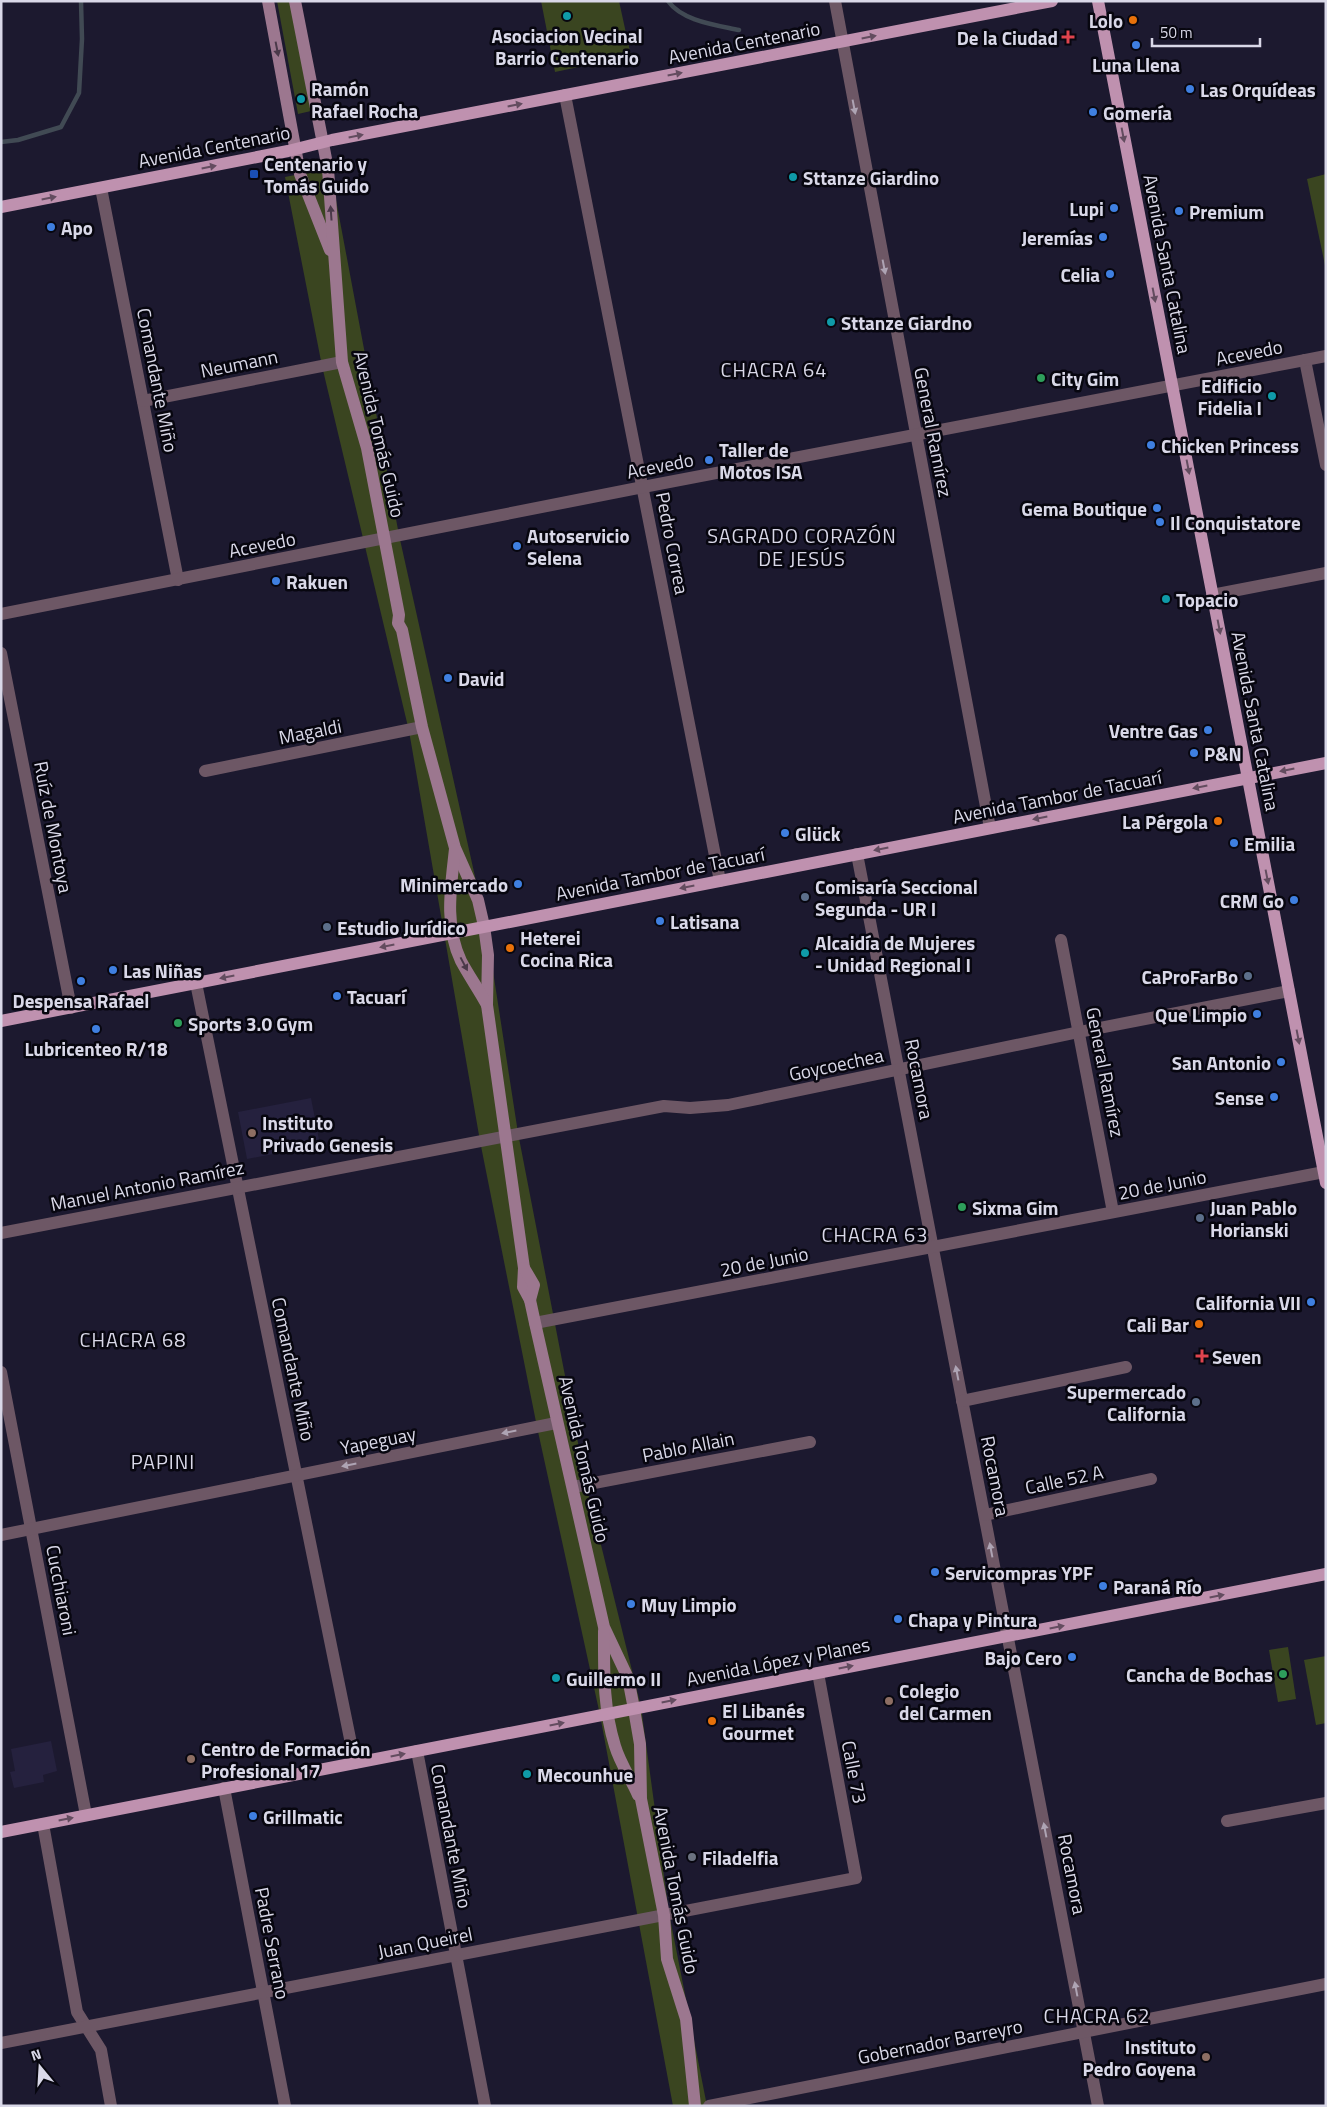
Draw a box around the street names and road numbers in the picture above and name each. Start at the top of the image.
street label: Avenida Centenario [665,13,823,71]
street label: Avenida Centenario [135,117,293,175]
street label: Avenida Santa Catalina [1136,172,1200,357]
street label: Comandante Miño [130,305,186,455]
street label: Acevedo [1213,331,1285,373]
street label: Neumann [198,341,280,385]
street label: Avenida Tomás Guido [347,348,413,520]
street label: General Ramírez [907,365,961,499]
street label: Acevedo [624,444,696,486]
street label: Pedro Correa [649,489,697,597]
street label: Acevedo [226,523,298,565]
street label: Avenida Santa Catalina [1224,629,1288,814]
street label: Magaldi [276,711,344,751]
street label: Ruíz de Montoya [27,759,81,896]
street label: Avenida Tambor de Tacuarí [950,761,1166,830]
street label: Avenida Tambor de Tacuarí [553,838,769,907]
street label: General Ramírez [1079,1005,1133,1139]
street label: Rocamora [898,1036,942,1122]
street label: Goycoechea [786,1040,886,1088]
street label: Manuel Antonio Ramírez [48,1152,246,1218]
street label: 20 de Junio [1115,1161,1209,1207]
street label: 20 de Junio [717,1238,811,1284]
street label: Comandante Miño [265,1294,323,1444]
street label: Avenida Tomás Guido [552,1373,618,1545]
street label: Yapeguay [338,1418,418,1462]
street label: Pablo Allain [639,1423,737,1469]
street label: Rocamora [974,1433,1018,1519]
street label: Calle 52 A [1022,1457,1106,1501]
street label: Cucchiaroni [39,1542,85,1638]
street label: Avenida López y Planes [684,1629,872,1693]
street label: Calle 73 [835,1738,875,1806]
street label: Comandante Miño [424,1761,480,1911]
street label: Avenida Tomás Guido [647,1804,707,1976]
street label: Rocamora [1051,1831,1095,1917]
street label: Padre Serrano [248,1884,298,2002]
street label: Juan Queirel [375,1919,475,1965]
street label: Gobernador Barreyro [855,2011,1025,2071]

